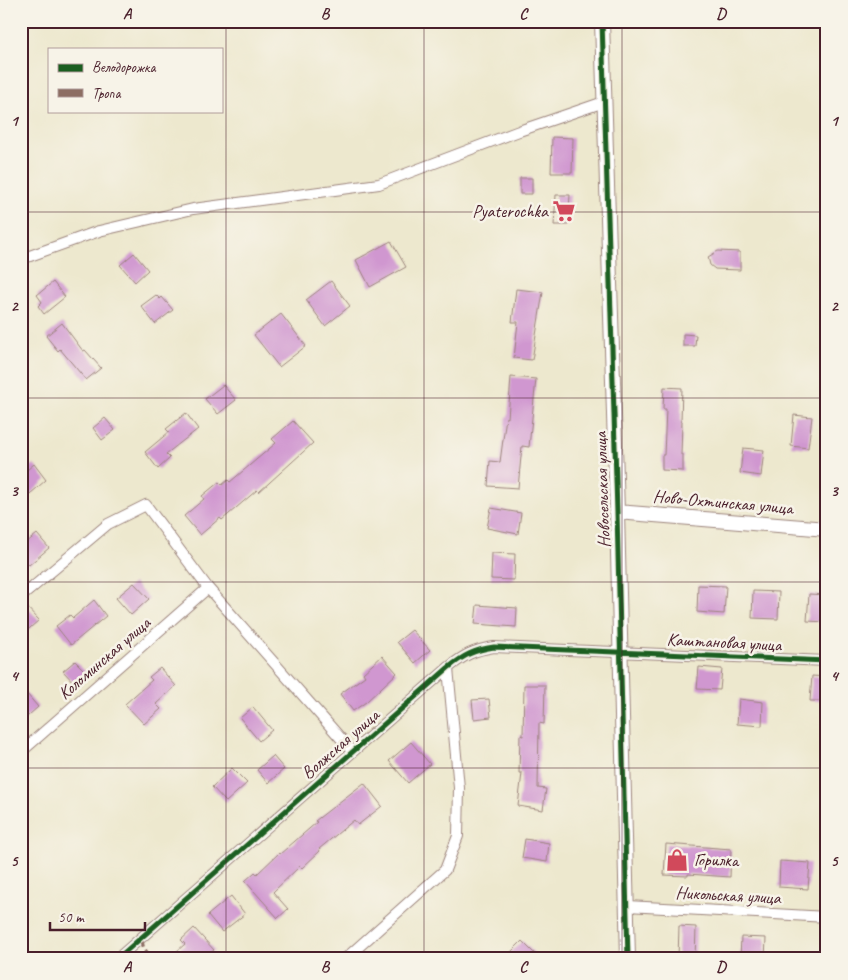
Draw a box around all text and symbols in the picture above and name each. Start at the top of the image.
text: A [123,4,133,24]
text: B [321,4,331,24]
text: C [519,4,529,24]
text: D [716,4,727,24]
legend [48,48,222,112]
text: Велодорожка [92,58,156,77]
text: Тропа [92,84,121,103]
text: 1 [10,111,19,131]
text: 1 [830,111,839,131]
supermarket icon: Pyaterochka [551,198,577,224]
place label: Pyaterochka [472,200,549,222]
text: 2 [10,296,19,316]
text: 2 [830,296,839,316]
street label: Новосельская улица [589,430,615,548]
text: 3 [10,481,19,501]
text: 3 [830,481,839,501]
street label: Ново-Охтинская улица [652,485,795,519]
street label: Коломинская улица [53,611,156,704]
street label: Каштановая улица [666,628,784,656]
text: 4 [10,666,19,686]
text: 4 [830,666,839,686]
street label: Волжская улица [297,703,385,784]
shop icon: Горилка [664,847,690,873]
place label: Горилка [694,849,740,871]
text: 5 [11,851,20,871]
text: 5 [831,851,840,871]
street label: Никольская улица [675,881,782,909]
scale bar [50,900,145,932]
text: 50 m [58,908,85,927]
text: A [123,957,133,977]
text: B [321,957,331,977]
text: C [519,957,529,977]
text: D [716,957,727,977]

